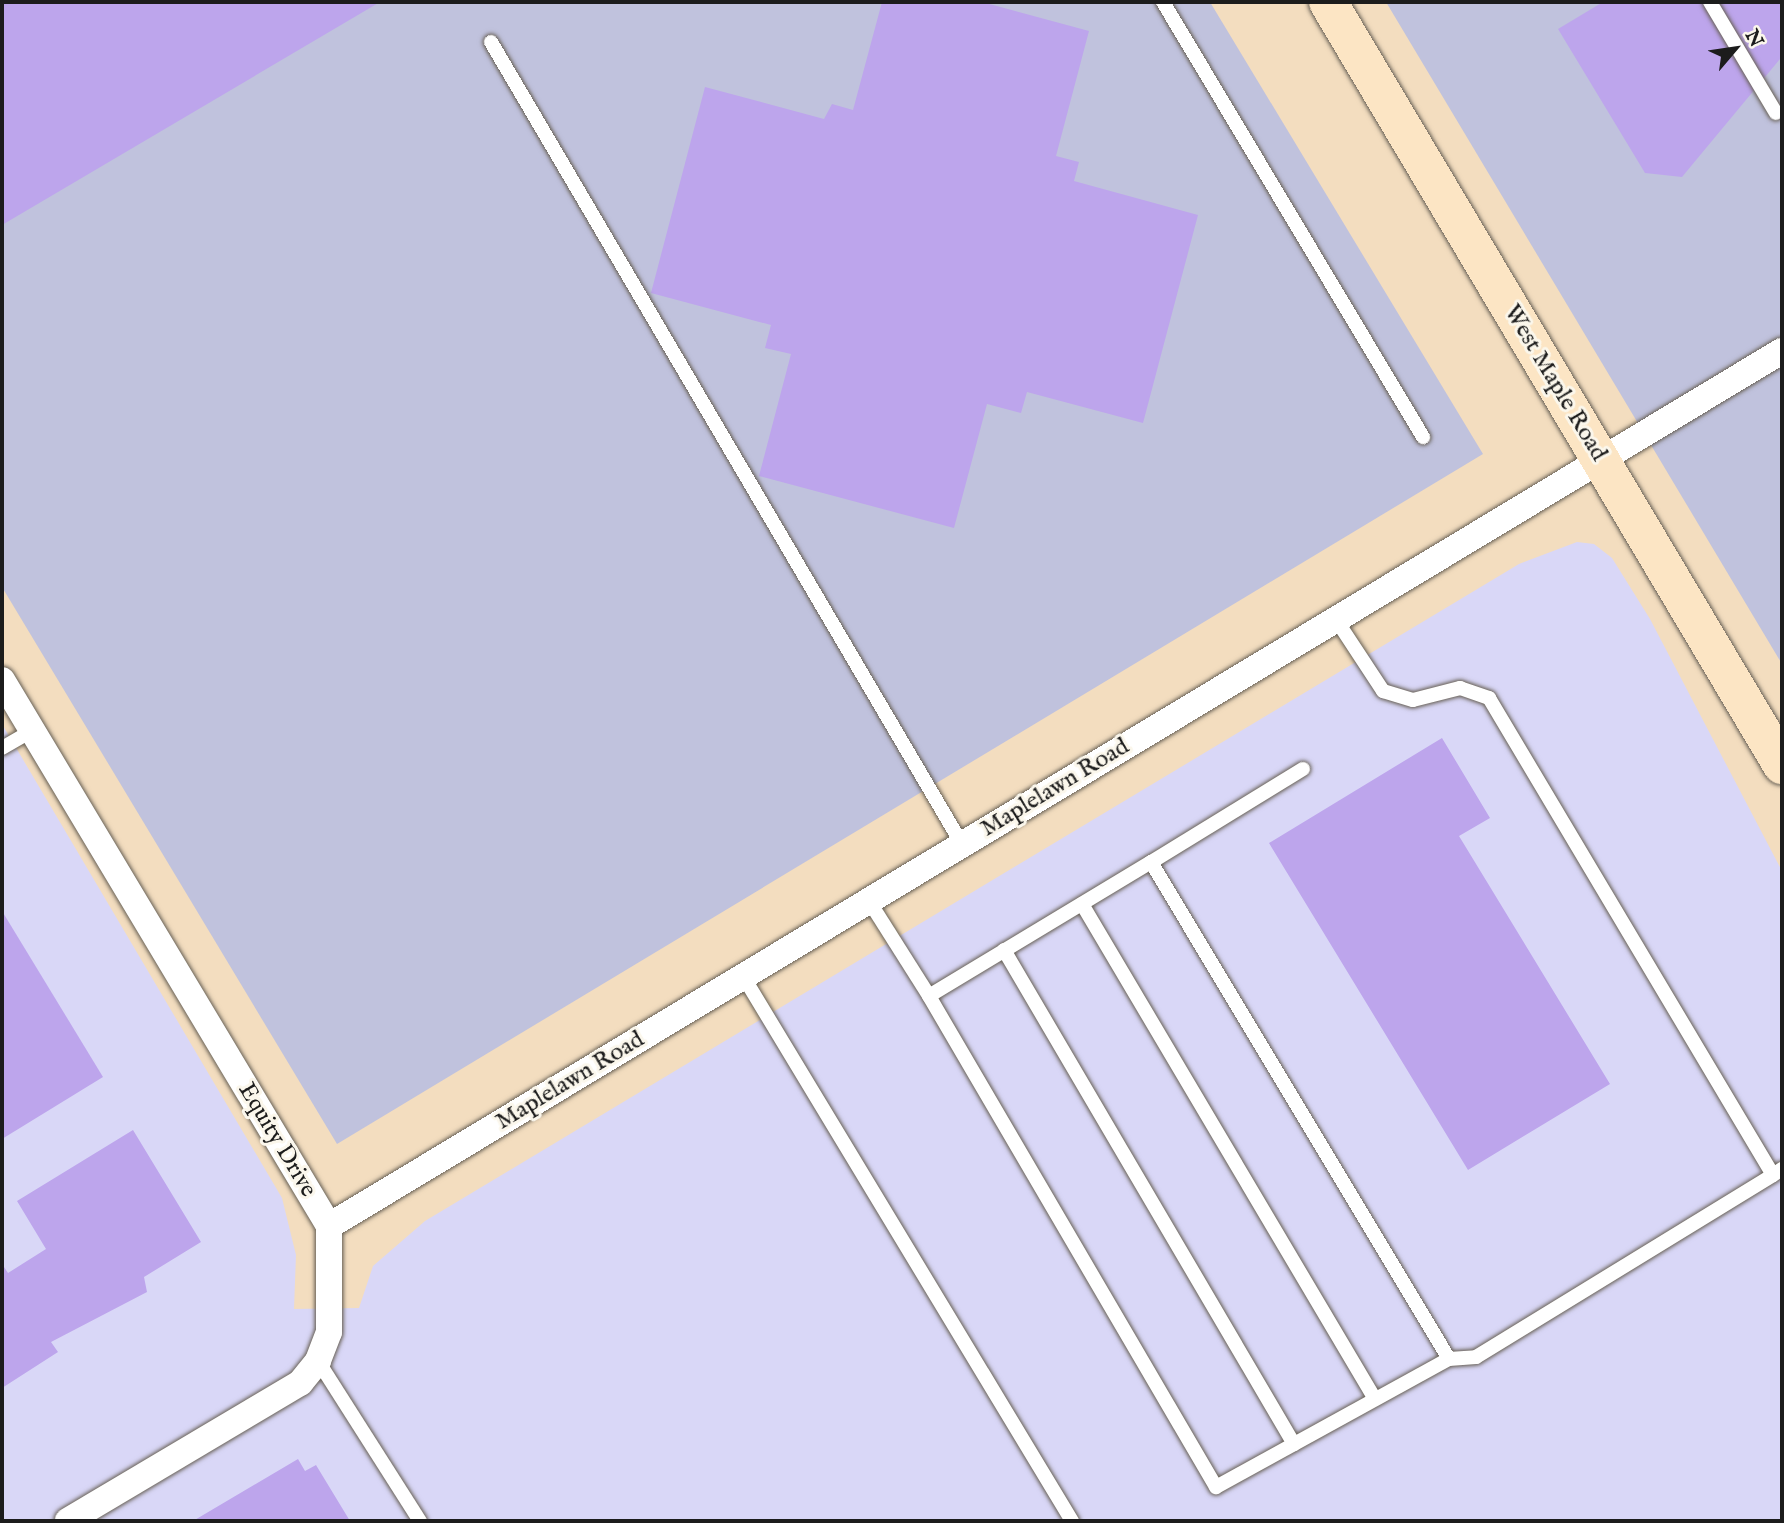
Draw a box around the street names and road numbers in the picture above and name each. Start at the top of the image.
street label: West Maple Road [1497,300,1613,466]
street label: Maplelawn Road [976,732,1134,844]
street label: Maplelawn Road [491,1025,649,1137]
street label: Equity Drive [232,1078,322,1202]

